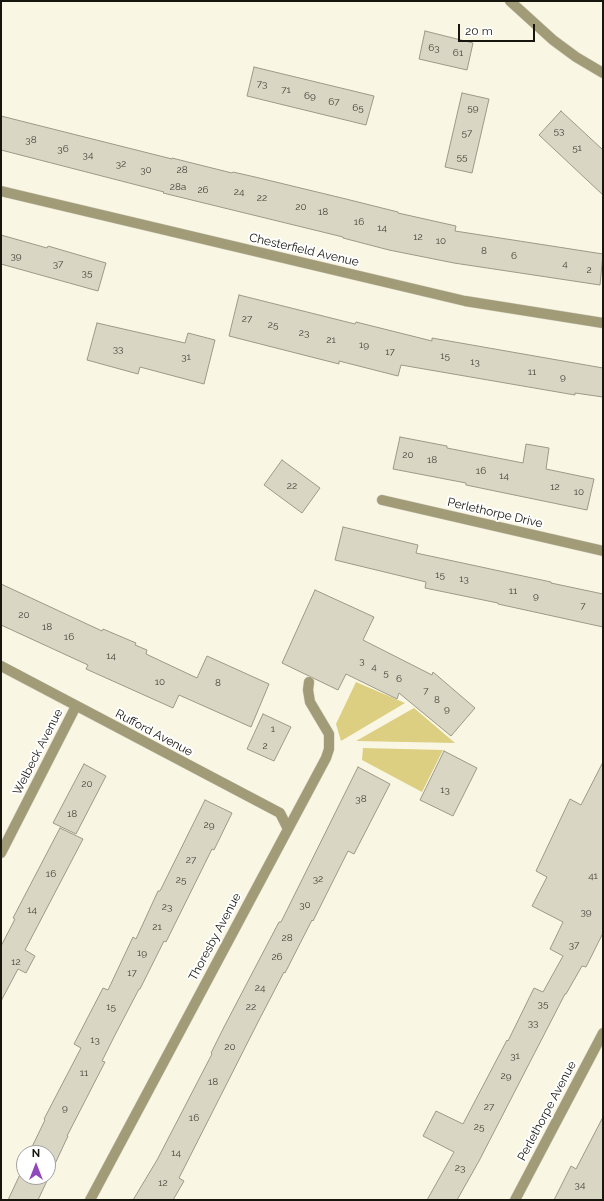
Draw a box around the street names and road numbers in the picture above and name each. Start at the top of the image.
street label: Chesterfield Avenue [248,230,360,270]
street label: Perlethorpe Drive [446,495,544,531]
street label: Welbeck Avenue [10,707,66,797]
street label: Rufford Avenue [113,707,195,759]
street label: Thoresby Avenue [186,891,244,983]
street label: Perlethorpe Avenue [515,1059,579,1163]

